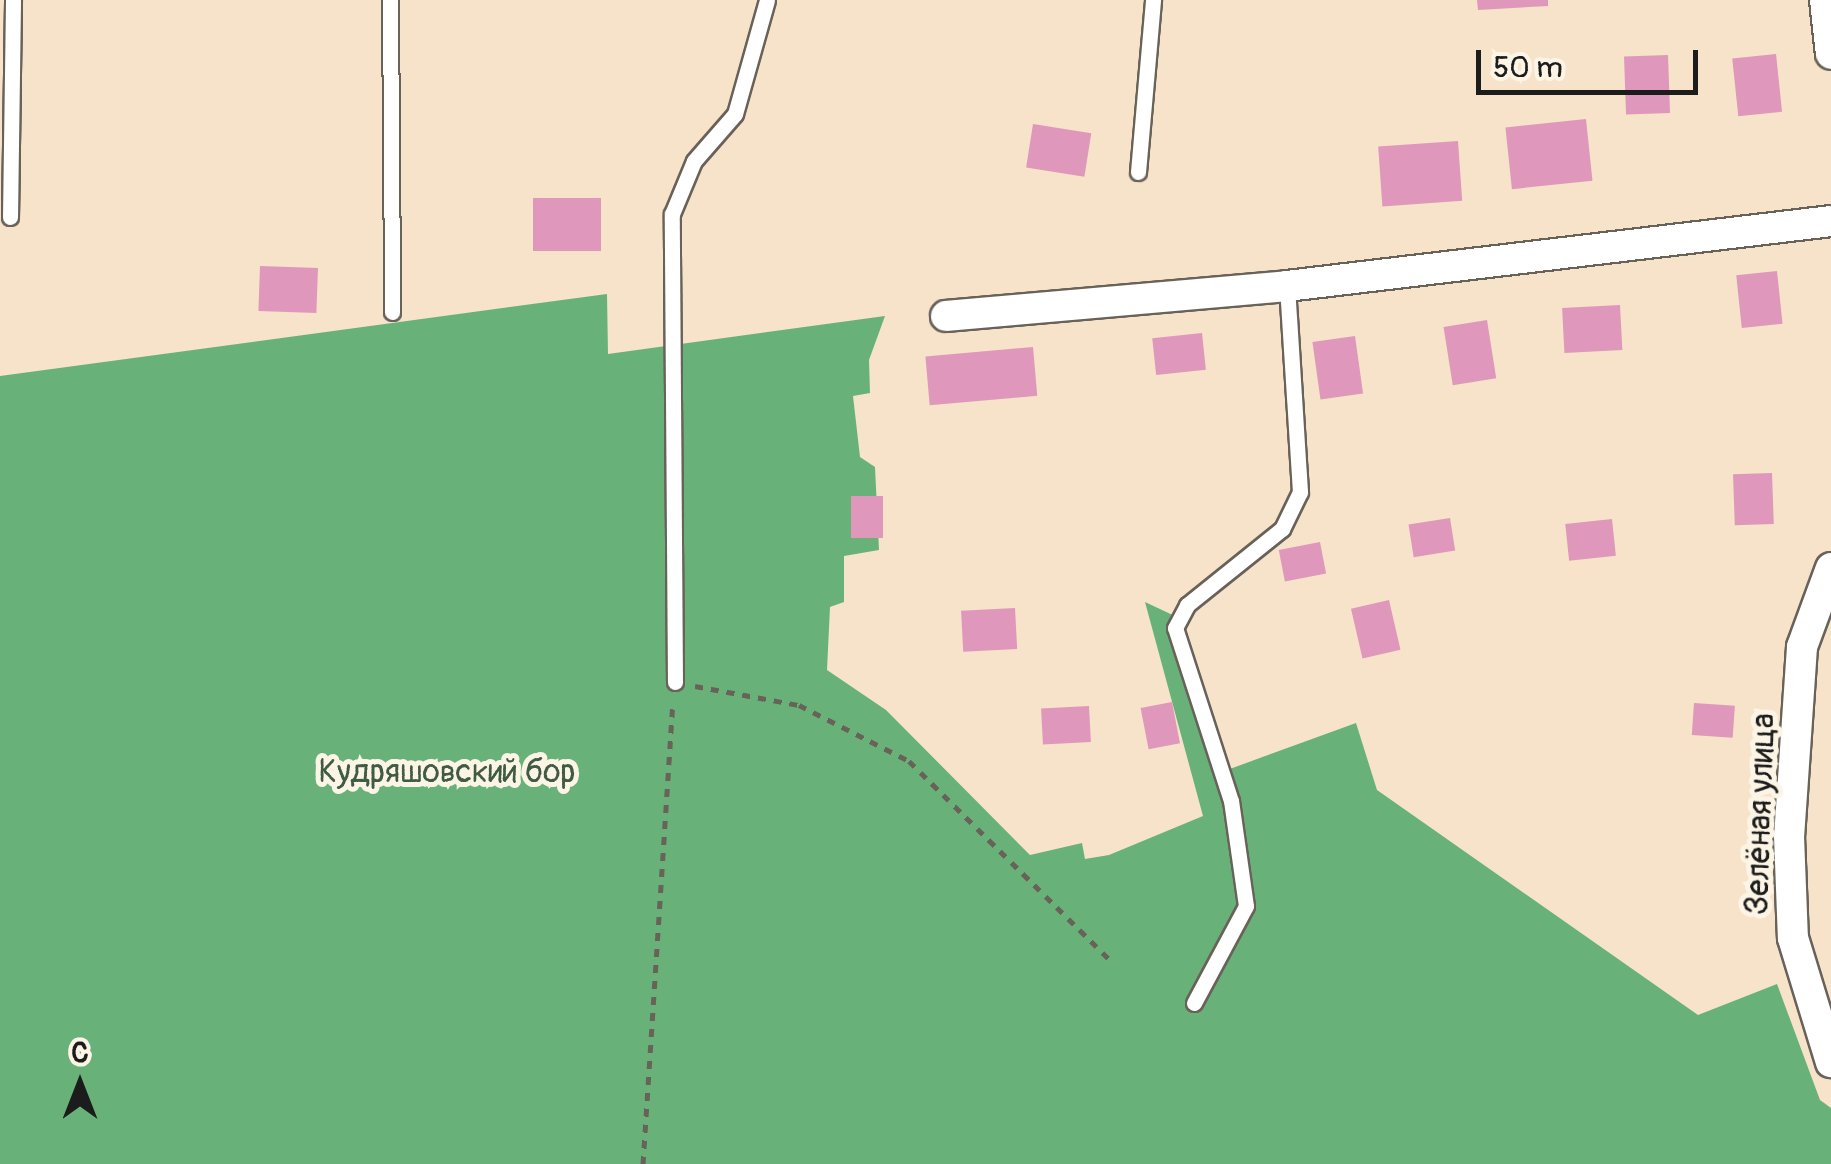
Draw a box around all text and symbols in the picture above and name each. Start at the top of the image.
scale bar [1481,30,1704,92]
text: 50 m [1493,49,1563,86]
street label: Зелёная улица [1738,713,1784,915]
park label: Кудряшовский бор [319,753,575,791]
north arrow [30,1034,130,1134]
text: С [71,1036,89,1071]

